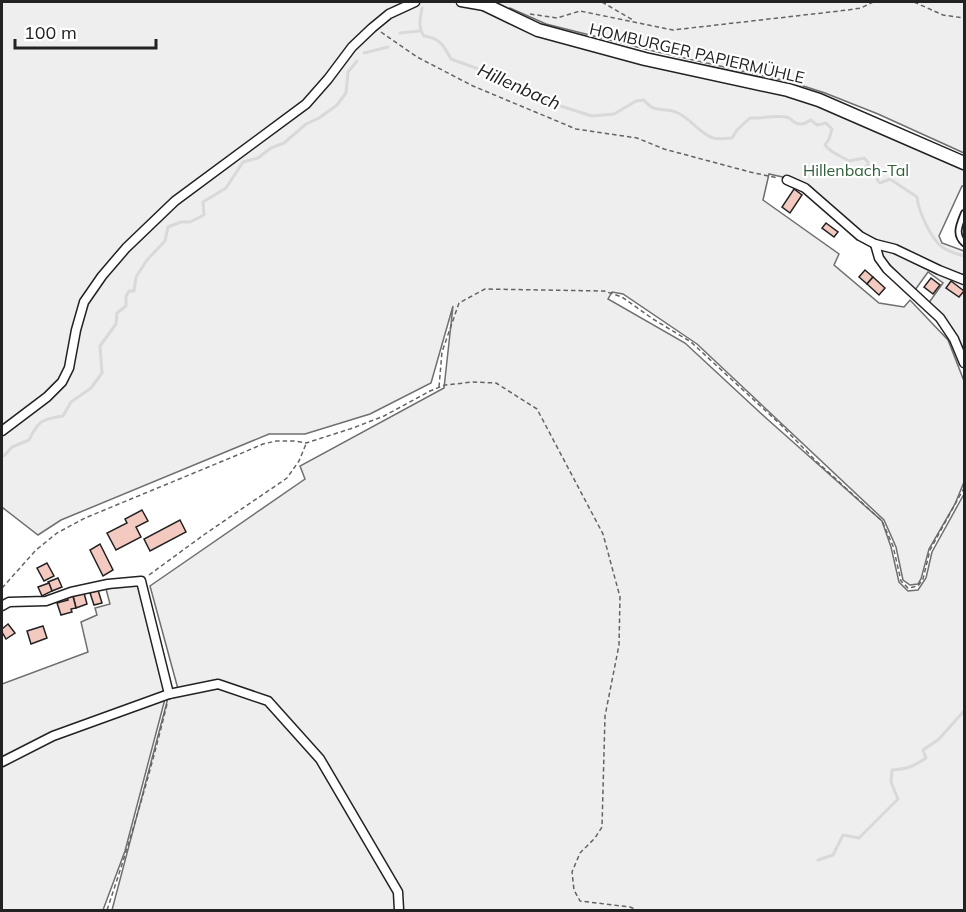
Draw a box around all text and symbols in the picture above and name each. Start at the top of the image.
scale bar [15,12,156,50]
street label: HOMBURGER PAPIERMÜHLE [588,18,806,88]
text: 100 m [24,21,77,44]
water label: Hillenbach [474,58,564,115]
park label: Hillenbach-Tal [803,160,909,180]

